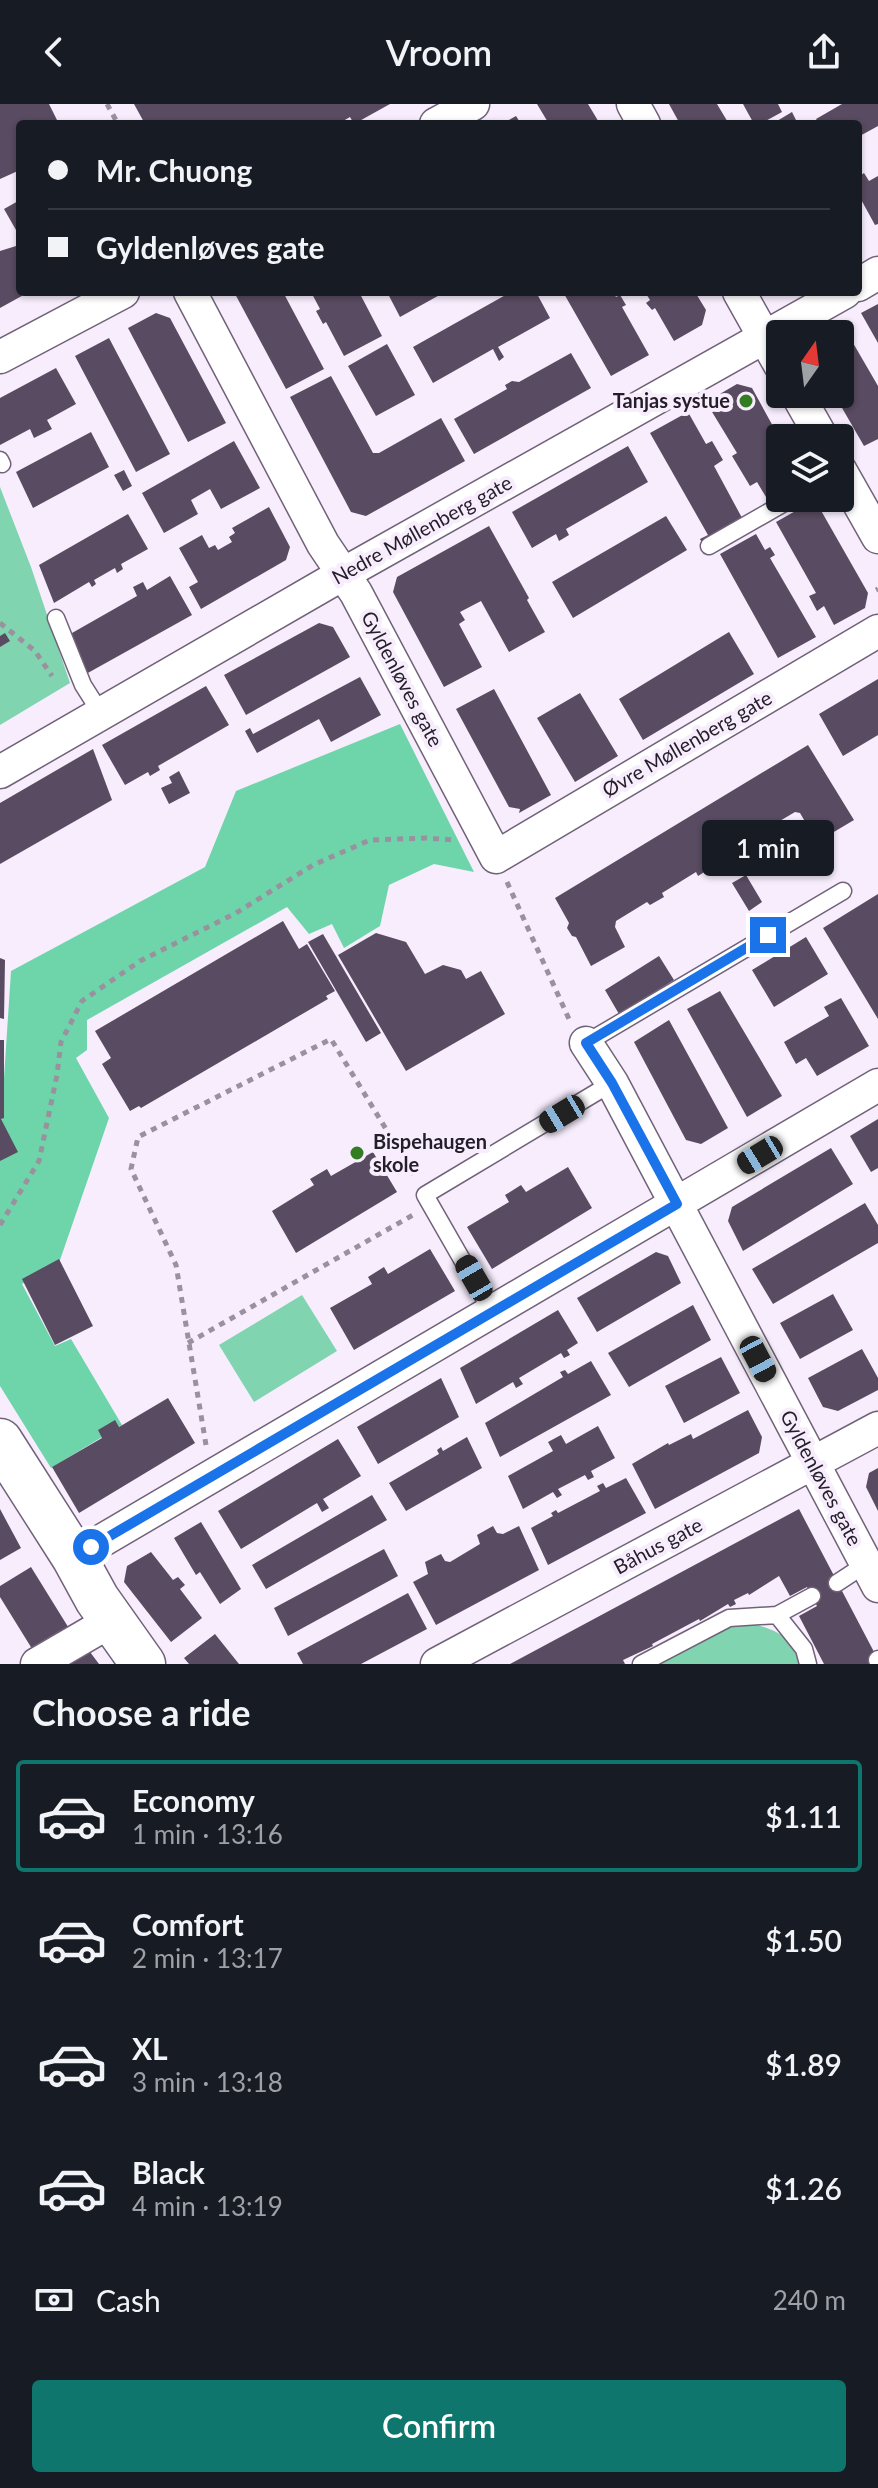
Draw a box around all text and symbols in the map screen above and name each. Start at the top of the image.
icon: back [32,30,76,74]
text: Vroom [386,30,492,74]
icon: share [802,30,846,74]
text: Mr. Chuong [96,152,252,188]
text: Gyldenløves gate [96,229,324,265]
north arrow [766,320,854,408]
map controls [766,320,854,512]
place label: Tanjas systue [613,388,730,412]
marker: Tanjas systue [737,392,755,410]
button: layers [766,424,854,512]
street label: Nedre Møllenberg gate [327,470,516,589]
street label: Gyldenløves gate [357,607,449,750]
street label: Øvre Møllenberg gate [597,685,776,801]
callout: 1 min [702,819,834,875]
text: 1 min [736,832,800,864]
route end [750,917,786,953]
car [535,1091,589,1137]
place label: Bispehaugen skole [373,1129,487,1176]
car [733,1132,787,1178]
marker: Bispehaugen skole [348,1144,366,1162]
car [452,1251,496,1305]
car [736,1332,780,1386]
street label: Gyldenløves gate [776,1406,868,1549]
street label: Båhus gate [609,1512,706,1578]
route start [73,1529,109,1565]
text: Choose a ride [32,1690,251,1734]
icon: car [36,1780,108,1852]
text: Economy [132,1782,255,1818]
text: $1.11 [765,1798,842,1834]
text: 1 min · 13:16 [132,1818,283,1850]
icon: car [36,1904,108,1976]
text: Comfort [132,1906,244,1942]
text: $1.50 [765,1922,842,1958]
text: 2 min · 13:17 [132,1942,283,1974]
icon: car [36,2028,108,2100]
text: XL [132,2030,168,2066]
text: $1.89 [765,2046,842,2082]
text: 3 min · 13:18 [132,2066,283,2098]
icon: car [36,2152,108,2224]
text: Black [132,2154,205,2190]
text: $1.26 [765,2170,842,2206]
text: 4 min · 13:19 [132,2190,283,2222]
icon: cash [32,2278,76,2322]
text: Cash [96,2282,161,2318]
text: 240 m [773,2284,846,2316]
button: Confirm [32,2380,846,2472]

